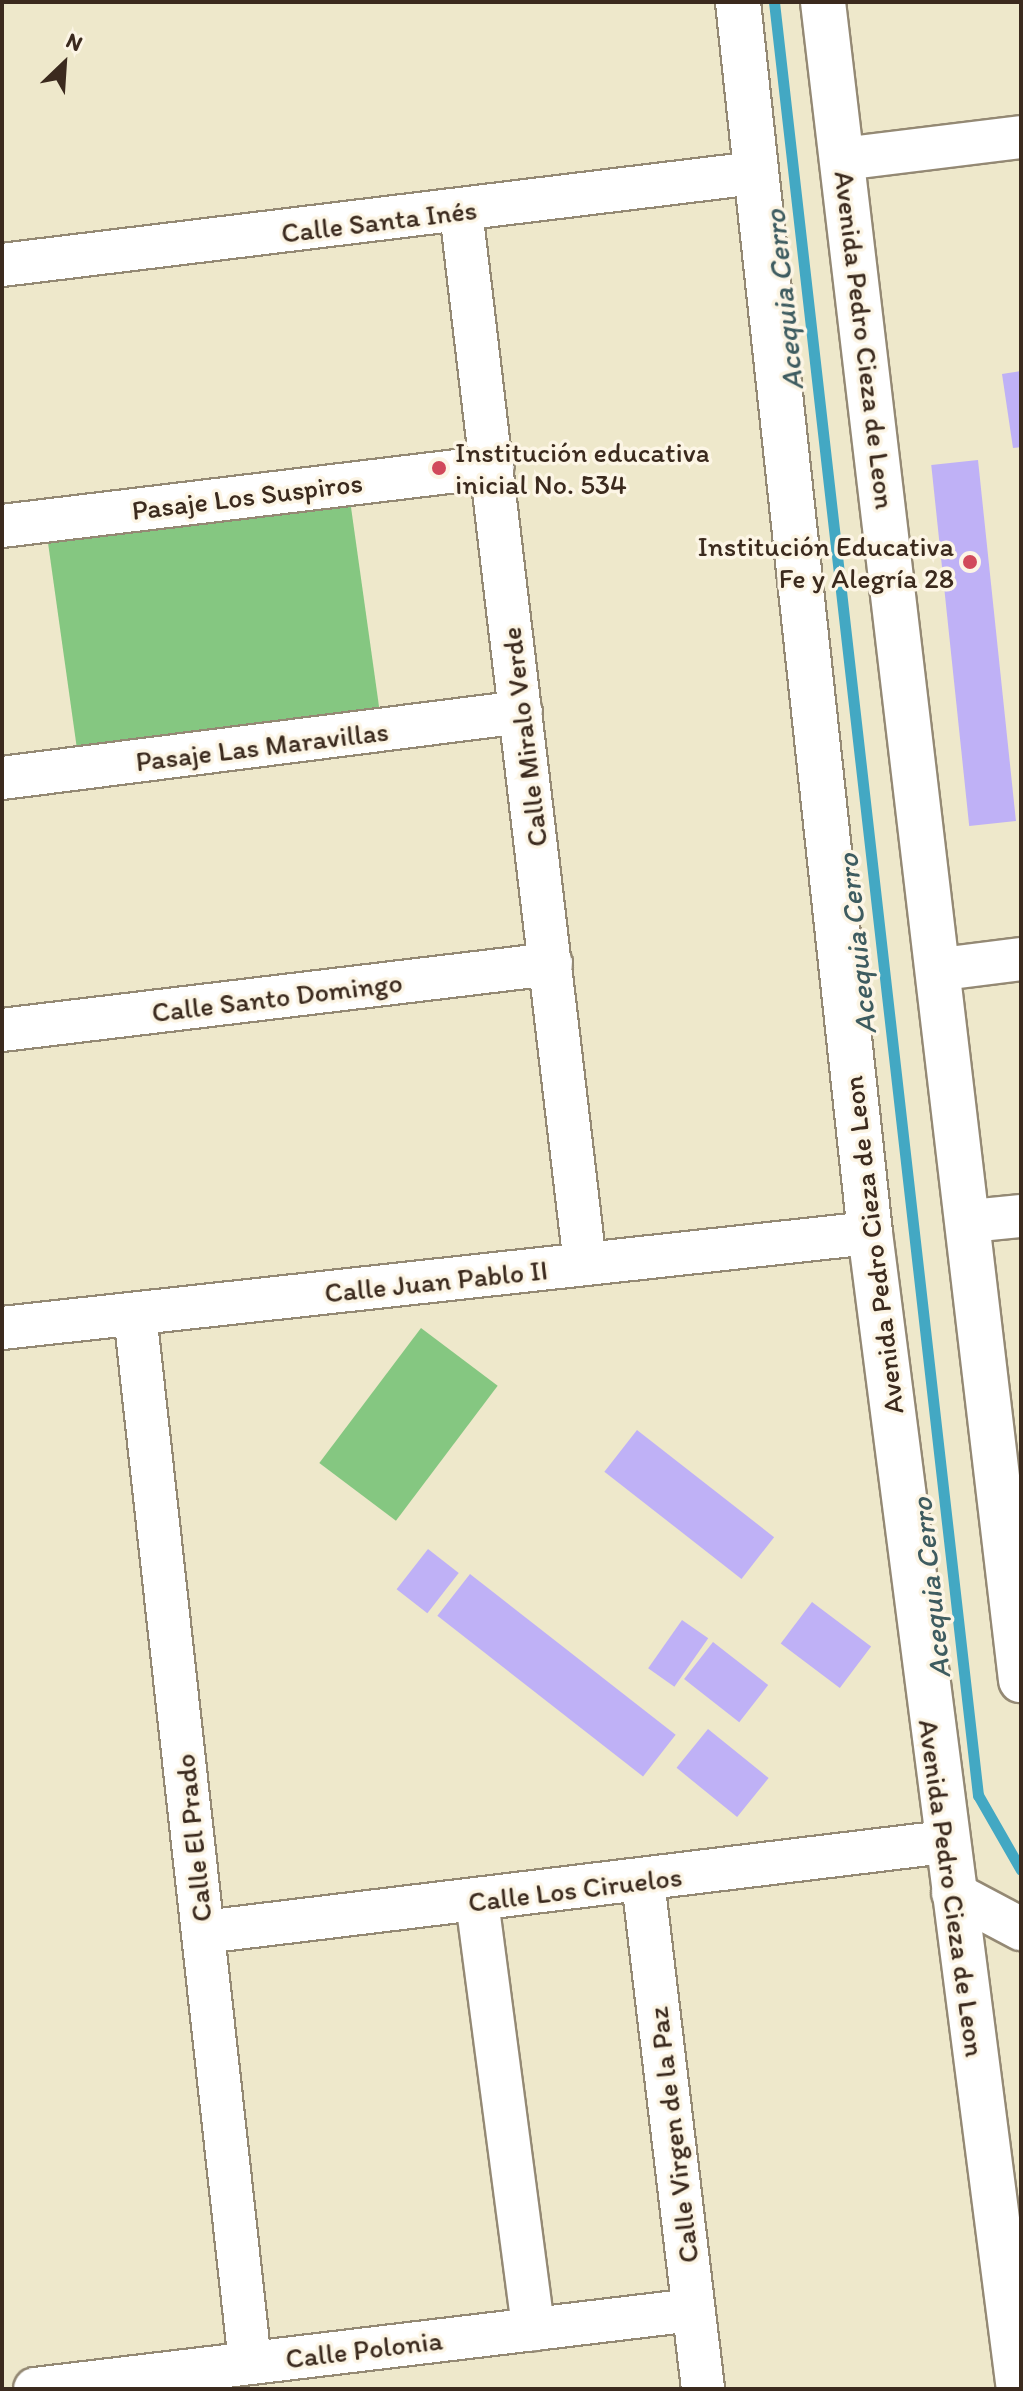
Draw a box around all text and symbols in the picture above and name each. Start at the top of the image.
north arrow [24,24,104,104]
text: N [62,26,87,57]
street label: Avenida Pedro Cieza de Leon [827,168,903,512]
street label: Calle Santa Inés [279,192,479,250]
water label: Acequia Cerro [757,208,811,392]
place label: Institución educativa inicial No. 534 [455,435,709,501]
marker: Institución educativa inicial No. 534 [430,459,448,477]
street label: Pasaje Los Suspiros [130,465,364,527]
place label: Institución Educativa Fe y Alegría 28 [697,529,954,595]
marker: Institución Educativa Fe y Alegría 28 [961,553,979,571]
street label: Calle Miralo Verde [494,626,554,848]
street label: Pasaje Las Maravillas [134,714,390,778]
water label: Acequia Cerro [830,852,884,1036]
street label: Calle Santo Domingo [150,965,404,1029]
street label: Avenida Pedro Cieza de Leon [835,1073,911,1417]
street label: Calle Juan Pablo II [323,1253,549,1309]
water label: Acequia Cerro [904,1496,958,1680]
street label: Avenida Pedro Cieza de Leon [912,1716,992,2060]
street label: Calle El Prado [167,1752,219,1924]
street label: Calle Los Ciruelos [466,1859,684,1919]
street label: Calle Virgen de la Paz [641,2004,705,2266]
street label: Calle Polonia [284,2323,444,2375]

